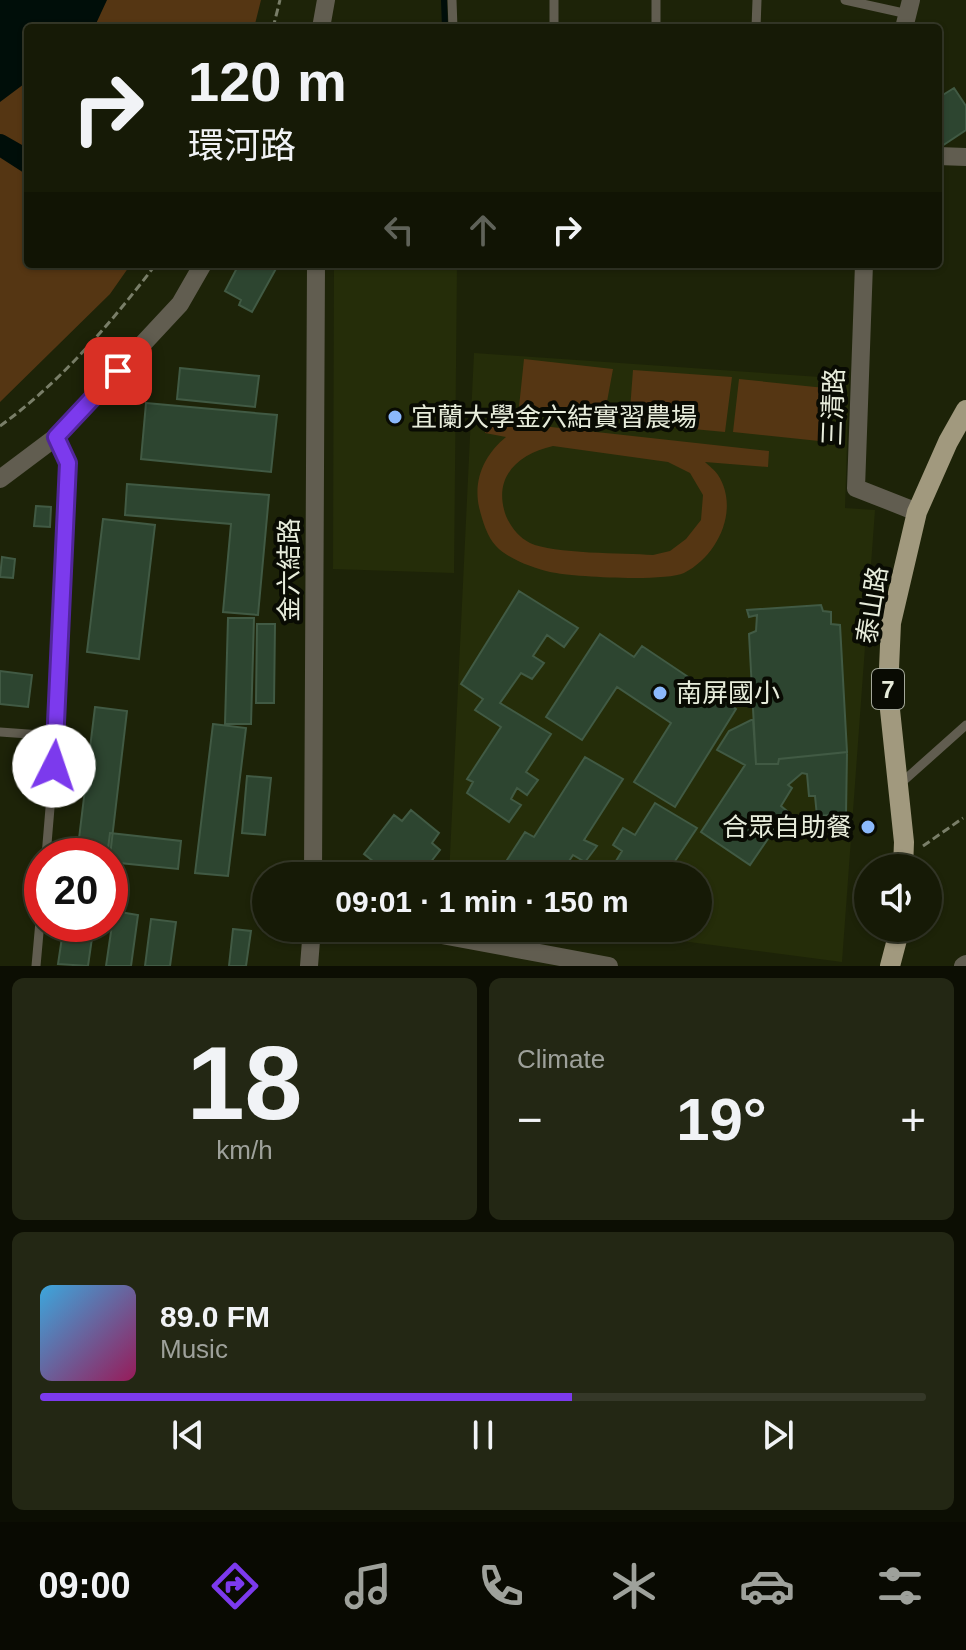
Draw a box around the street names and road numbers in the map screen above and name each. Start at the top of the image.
street label: 三清路 [817,367,849,447]
street label: 金六結路 [274,518,304,622]
street label: 泰山路 [851,564,893,646]
road number: 7 [872,669,904,709]

